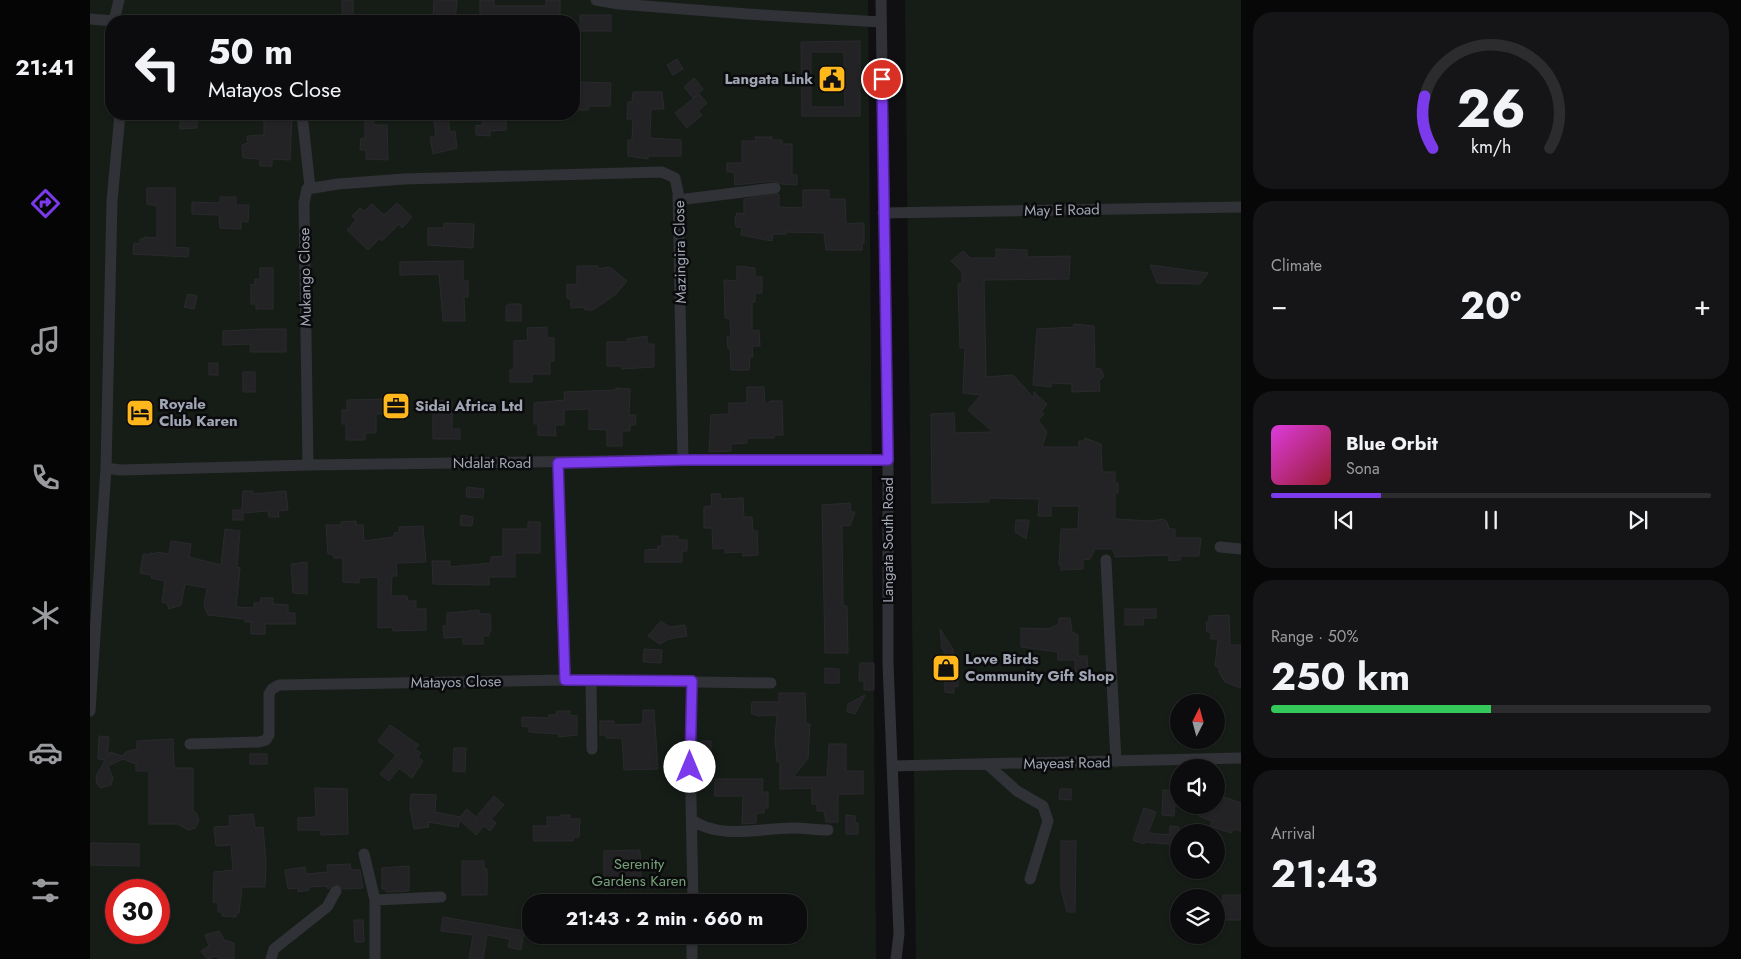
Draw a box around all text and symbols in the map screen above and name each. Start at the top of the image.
text: 50 m [208,27,293,77]
icon: left [125,35,190,100]
text: 21:41 [15,51,75,83]
pin [861,58,903,100]
public building icon: Langata Link [817,64,847,94]
icon: arrive [868,65,896,93]
place label: Langata Link [724,68,813,90]
text: 26 [1457,71,1525,147]
text: Matayos Close [208,73,341,105]
text: km/h [1471,134,1511,160]
icon: directions [28,186,63,221]
street label: May E Road [1024,198,1100,222]
street label: Mazingira Close [668,200,692,304]
street label: Mukango Close [293,227,317,327]
text: Climate [1271,254,1322,277]
text: 20° [1460,278,1521,333]
text: − [1271,285,1288,326]
text: + [1694,285,1711,326]
icon: music [28,323,63,358]
office icon: Sidai Africa Ltd [381,391,411,421]
place label: Royale Club Karen [159,393,238,432]
place label: Sidai Africa Ltd [415,395,523,417]
hotel icon: Royale Club Karen [125,398,155,428]
text: Blue Orbit [1346,430,1438,457]
street label: Ndalat Road [453,452,531,474]
text: Sona [1346,457,1380,480]
icon: phone [28,460,63,495]
street label: Langata South Road [877,477,899,603]
icon: previous [1330,506,1358,534]
icon: pause [1477,506,1505,534]
icon: next [1624,506,1652,534]
icon: climate [28,598,63,633]
text: Range · 50% [1271,625,1358,648]
place label: Love Birds Community Gift Shop [965,648,1114,687]
text: 250 km [1271,649,1410,704]
shop icon: Love Birds Community Gift Shop [931,653,961,683]
street label: Matayos Close [410,670,502,694]
north arrow [1170,694,1225,749]
map controls [1170,694,1225,944]
icon: car [28,735,63,770]
position arrow [663,740,715,792]
street label: Mayeast Road [1023,751,1111,775]
button: sound [1170,759,1225,814]
text: Arrival [1271,822,1315,845]
button: search [1170,824,1225,879]
text: 21:43 [1271,846,1378,901]
park label: Serenity Gardens Karen [592,853,686,892]
icon: filters [28,873,63,908]
speed limit sign: 30 [105,879,170,944]
button: layers [1170,889,1225,944]
text: 21:43 · 2 min · 660 m [566,905,763,932]

